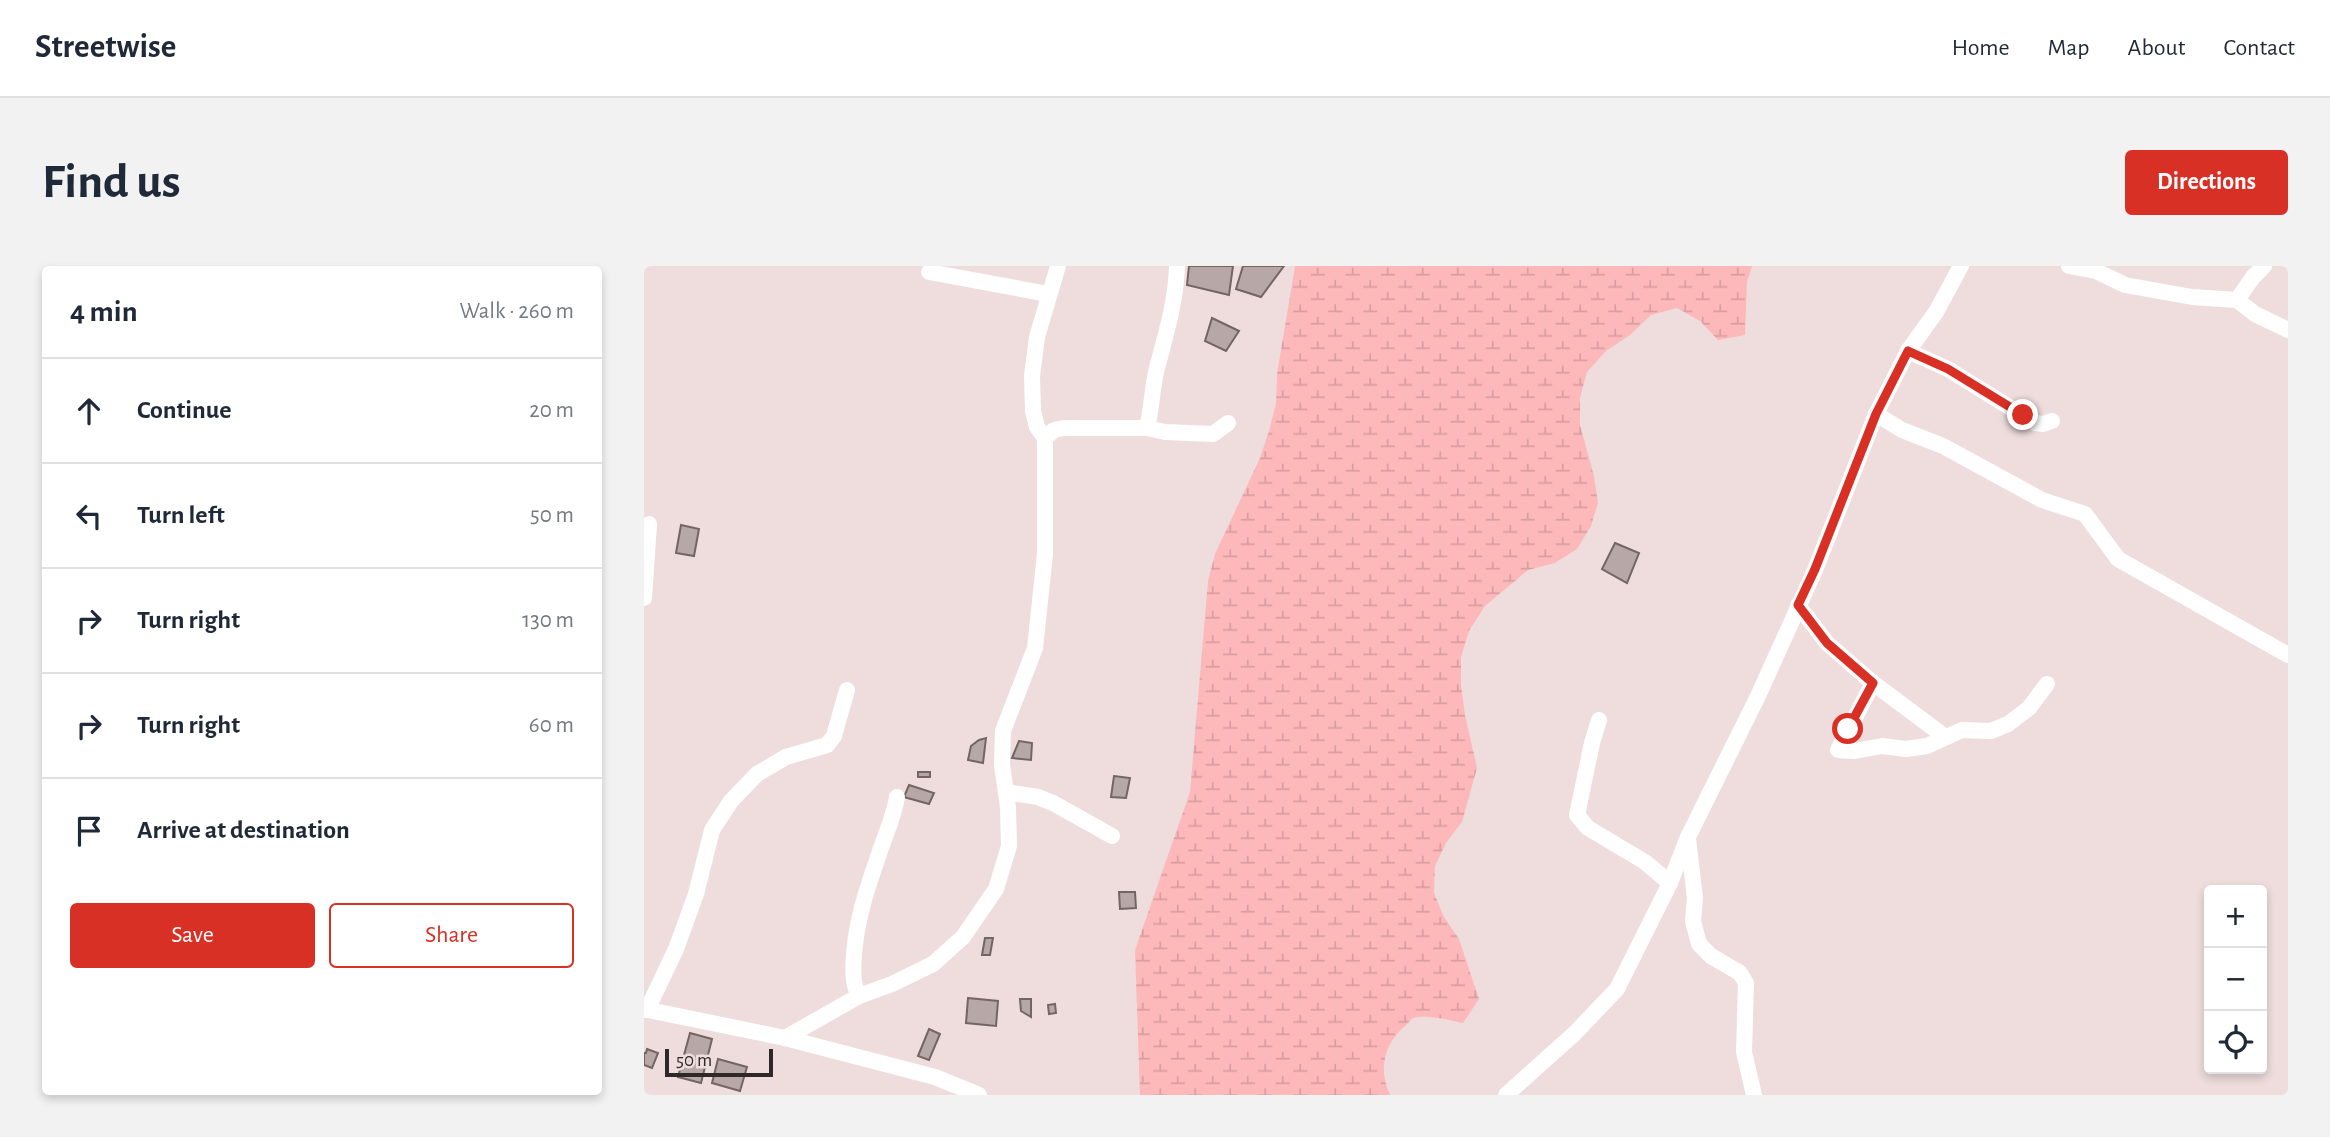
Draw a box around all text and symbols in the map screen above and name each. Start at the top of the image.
text: Streetwise [35,31,176,64]
text: Home [1952,36,2010,60]
text: Map [2048,36,2090,60]
text: About [2128,36,2185,60]
text: Contact [2223,36,2295,60]
button: Directions [2125,150,2288,215]
text: Find us [42,158,181,207]
text: 4 min [70,297,138,327]
text: Walk · 260 m [459,300,574,323]
icon: ahead [70,392,108,430]
text: Continue [137,397,232,423]
text: 20 m [529,399,574,422]
route end [2007,399,2038,430]
icon: left [70,497,108,535]
text: Turn left [137,502,225,528]
text: 50 m [530,504,574,527]
icon: right [70,602,108,640]
text: Turn right [137,607,240,633]
text: 130 m [522,609,574,632]
icon: right [70,707,108,745]
text: Turn right [137,712,240,738]
route start [1832,713,1863,744]
text: 60 m [529,714,574,737]
icon: arrive [70,812,108,850]
text: Arrive at destination [137,817,350,843]
map controls [2204,885,2267,1074]
button: + [2204,885,2267,948]
button: Save [70,903,315,968]
button: Share [329,903,574,968]
button: − [2204,948,2267,1011]
button: locate [2204,1011,2267,1074]
scale bar [665,1046,774,1078]
text: 50 m [676,1051,712,1070]

